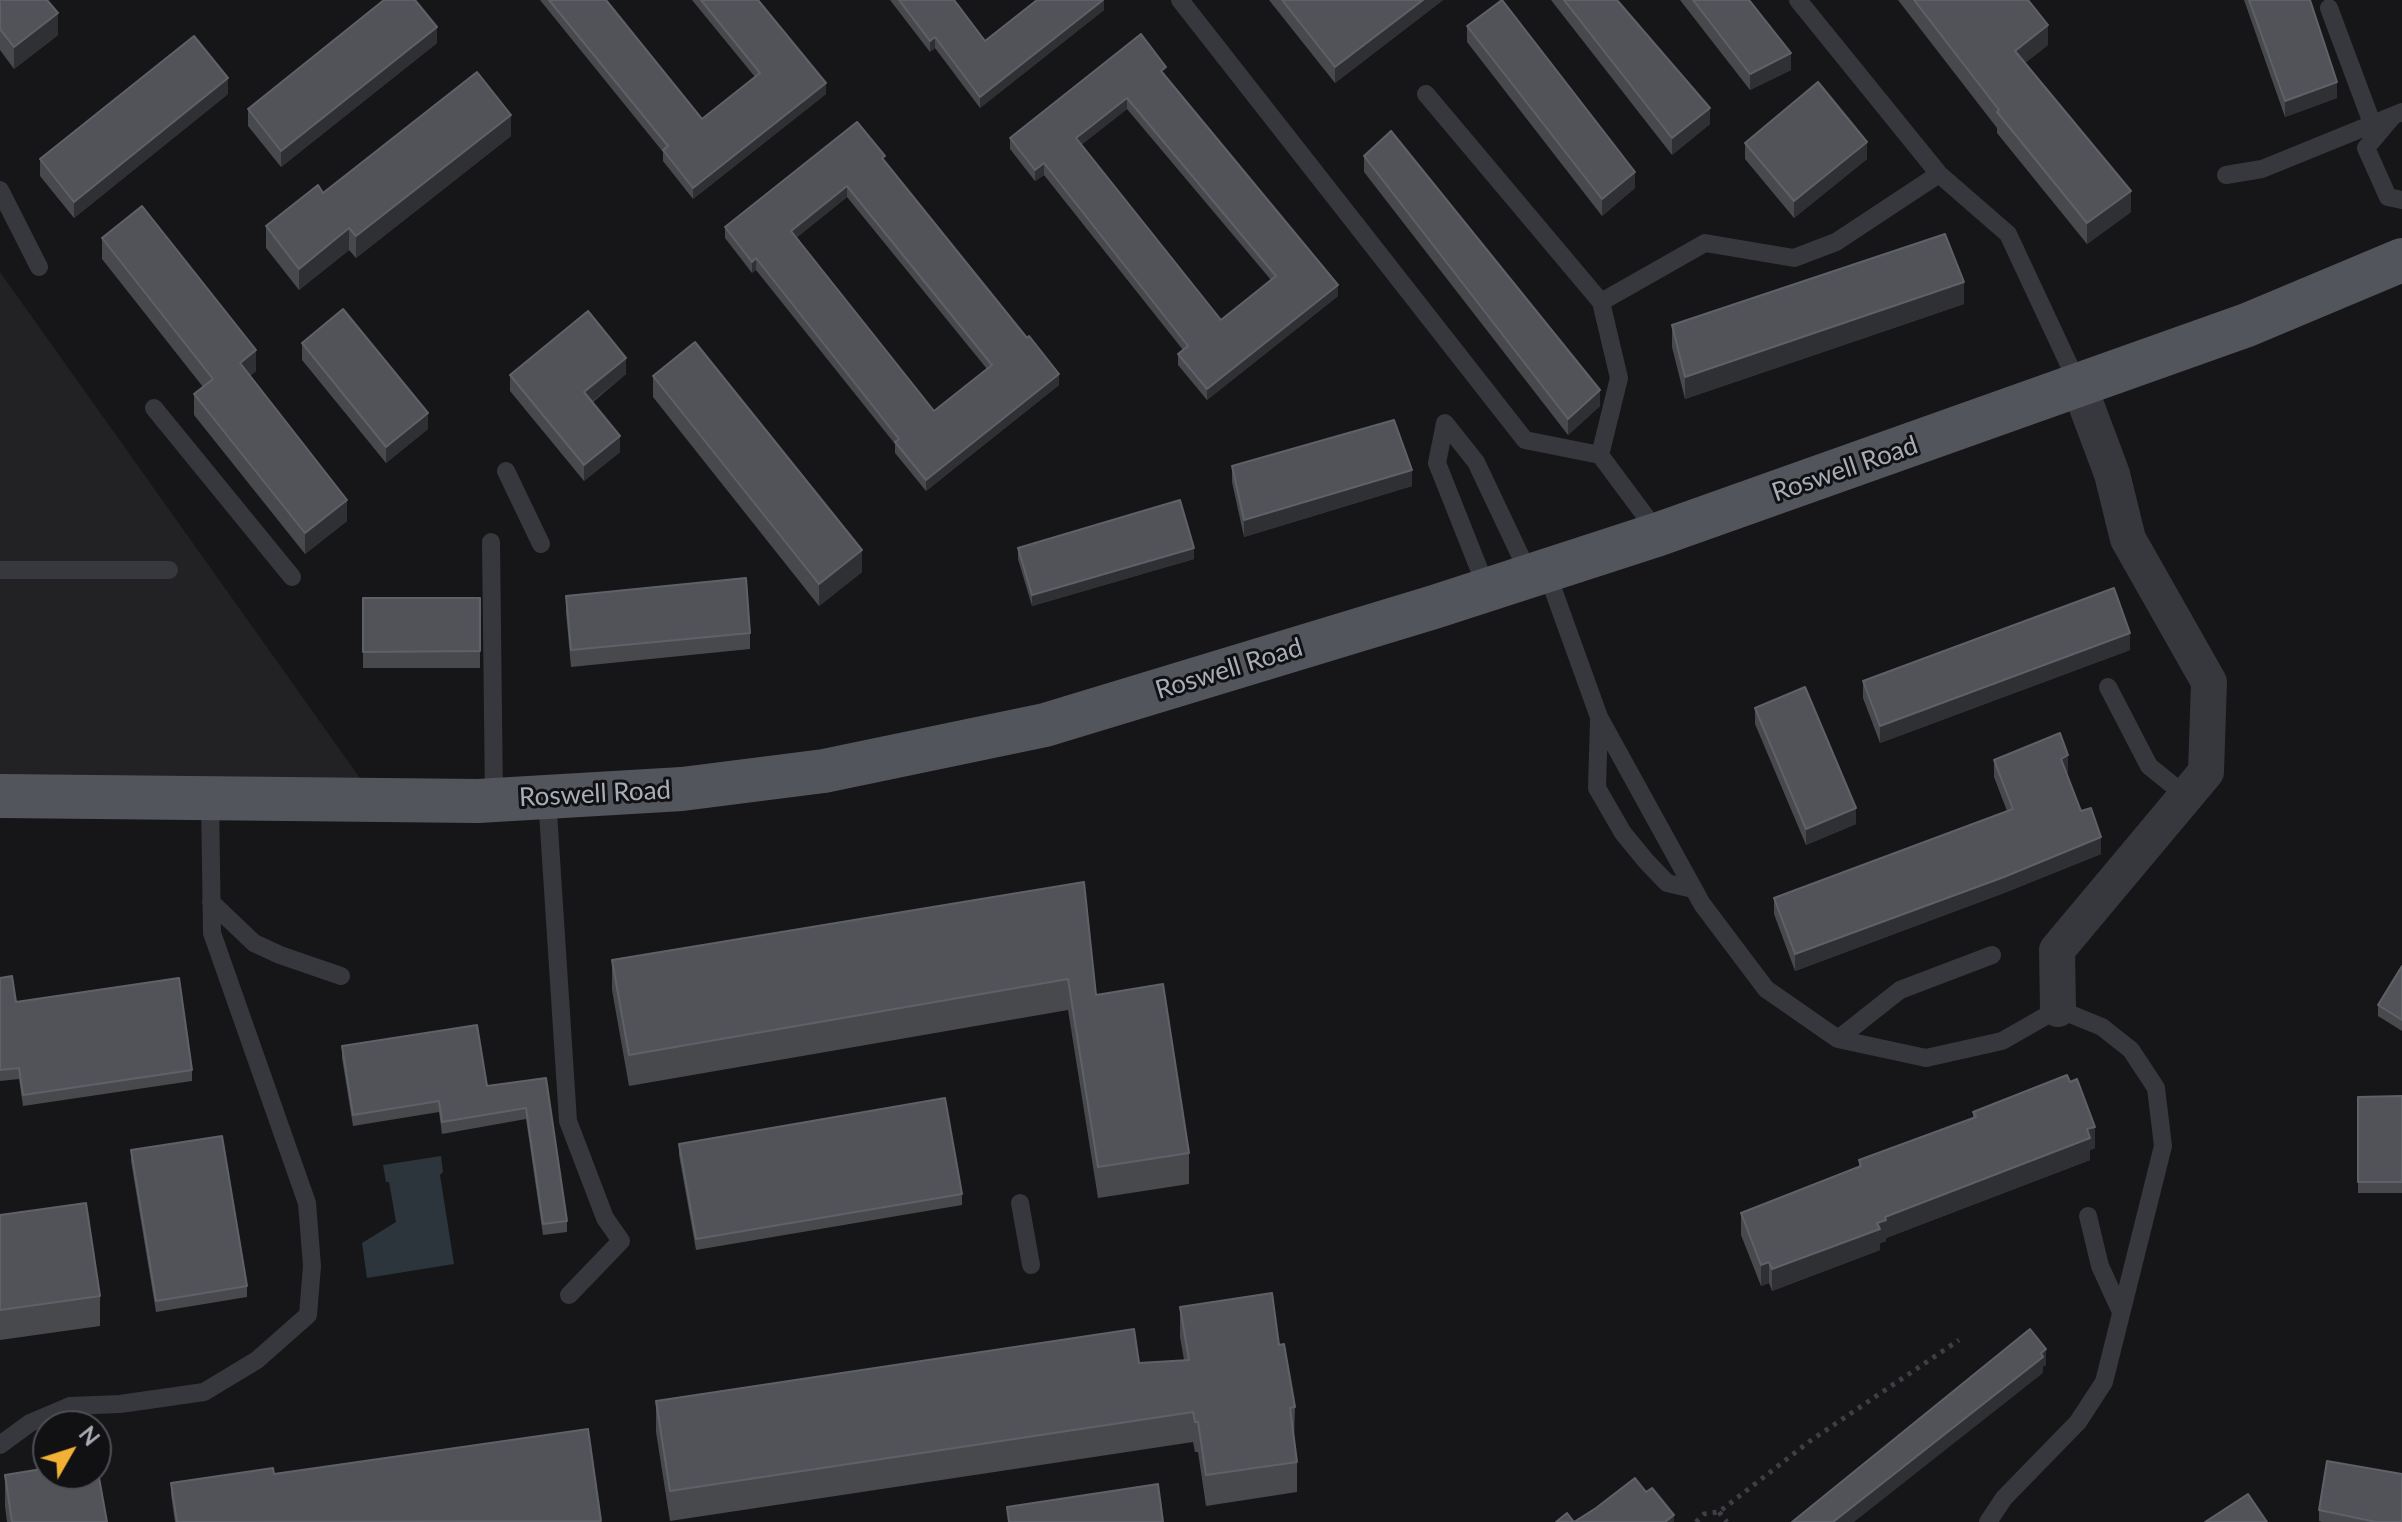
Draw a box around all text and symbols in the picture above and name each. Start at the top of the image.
street label: Roswell Road [1768,430,1922,508]
street label: Roswell Road [1152,632,1306,706]
street label: Roswell Road [518,774,672,814]
north arrow [32,1410,112,1490]
text: N [74,1421,105,1451]

